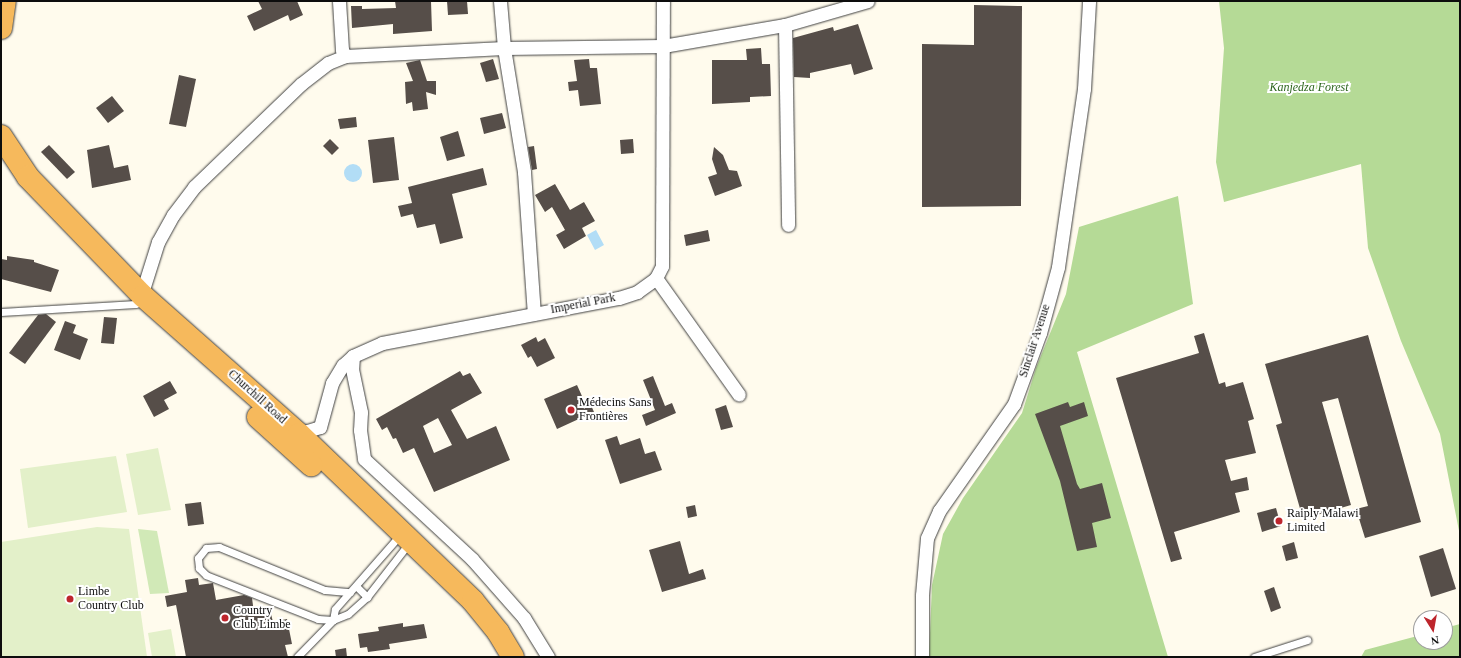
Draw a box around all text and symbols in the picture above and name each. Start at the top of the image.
park label: Kanjedza Forest [1269,81,1349,95]
street label: Imperial Park [549,291,617,317]
street label: Sinclair Avenue [1016,302,1054,380]
street label: Churchill Road [225,367,289,427]
place label: Médecins Sans Frontières [579,396,651,424]
marker: Médecins Sans Frontières [566,405,576,415]
place label: Raiply Malawi Limited [1287,507,1359,535]
marker: Raiply Malawi Limited [1274,516,1284,526]
place label: Limbe Country Club [78,585,144,613]
marker: Limbe Country Club [65,594,75,604]
place label: Country Club Limbe [233,604,291,632]
north arrow [1413,610,1453,650]
marker: Country Club Limbe [220,613,230,623]
text: N [1430,634,1440,647]

